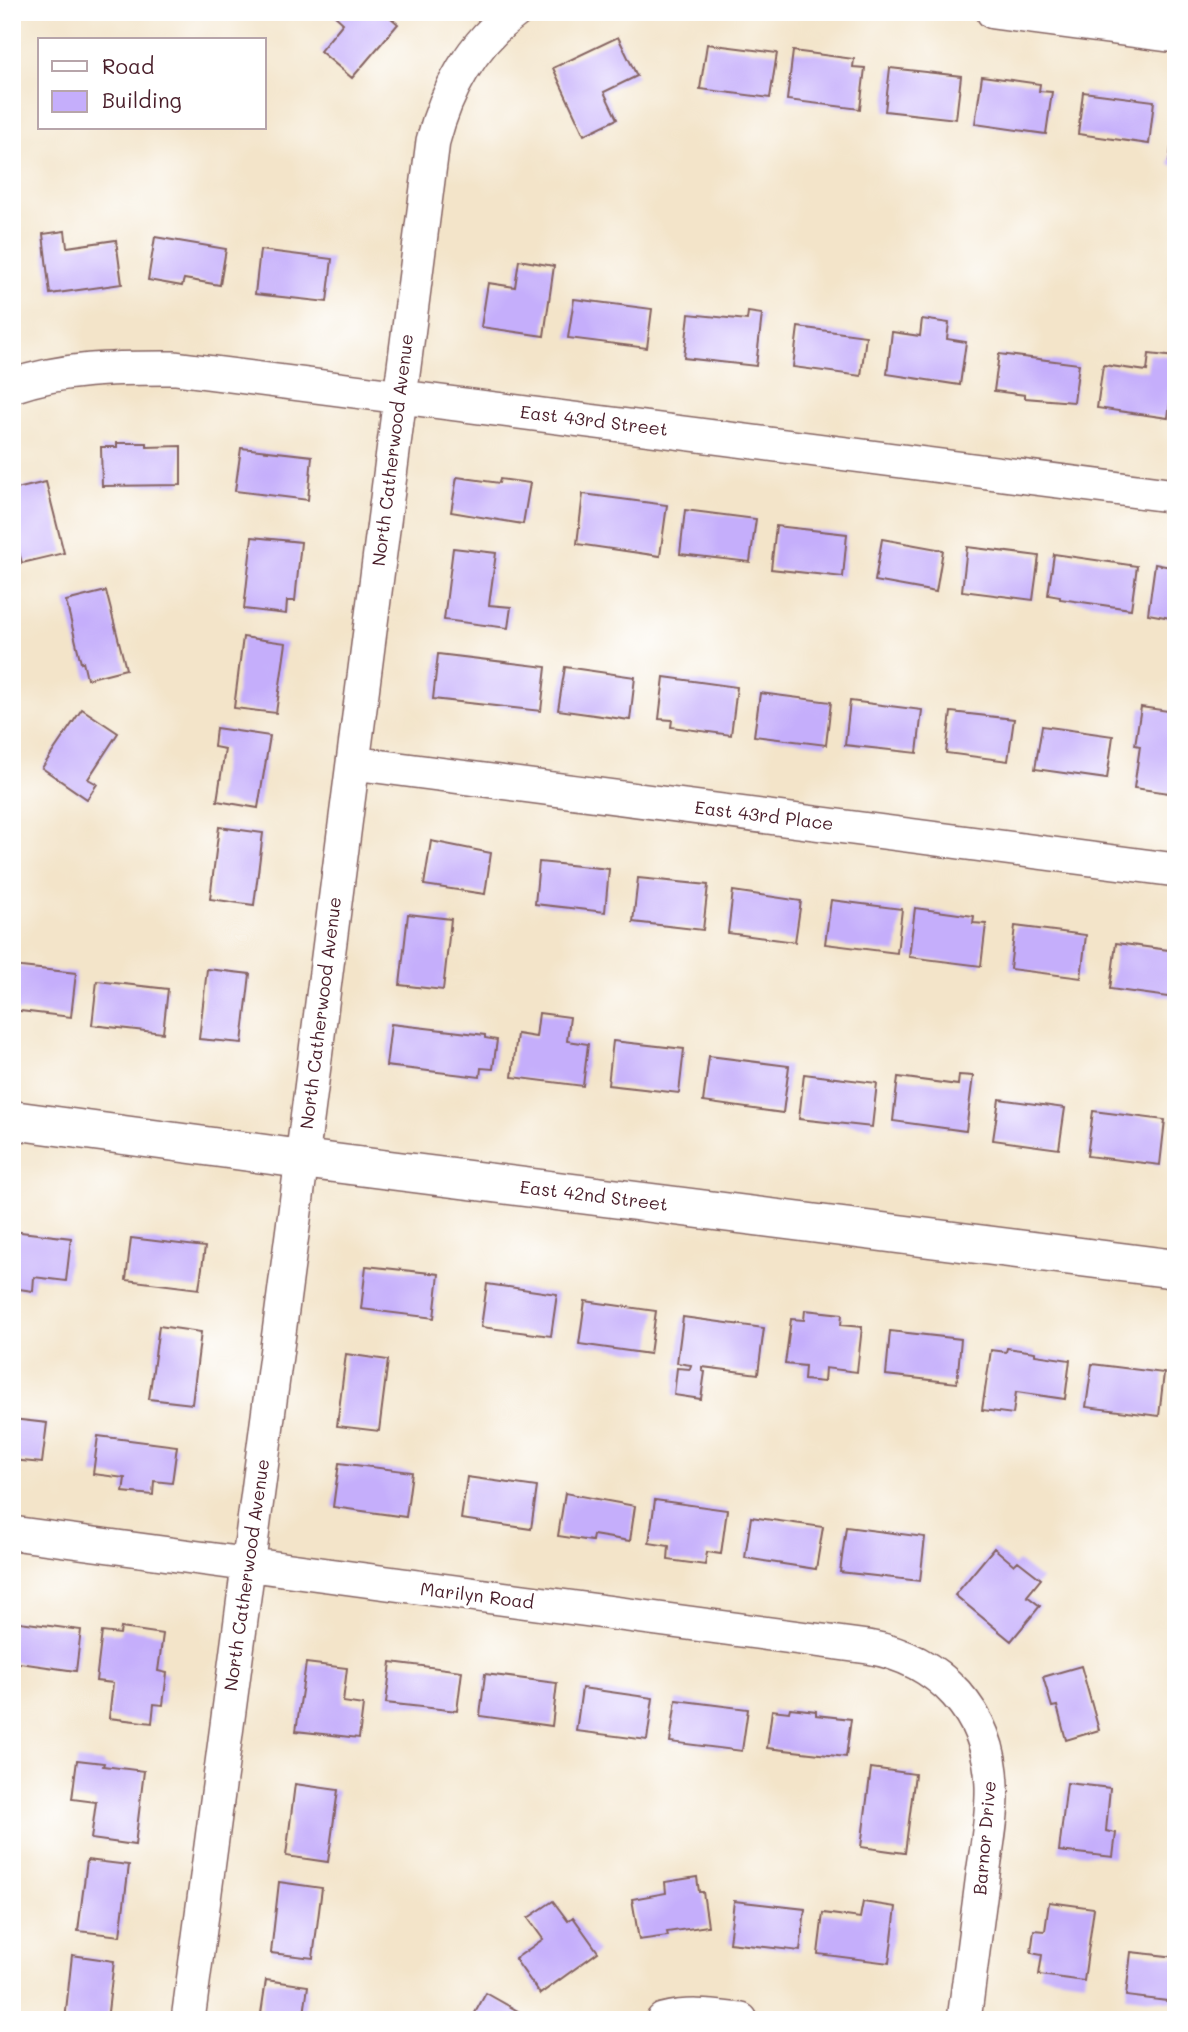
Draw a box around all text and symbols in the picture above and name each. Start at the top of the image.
legend [38,38,266,130]
text: Road [102,52,154,79]
text: Building [102,86,182,113]
street label: North Catherwood Avenue [366,332,418,567]
street label: East 43rd Street [519,399,669,441]
street label: East 43rd Place [693,795,835,835]
street label: North Catherwood Avenue [294,895,346,1130]
street label: East 42nd Street [519,1174,670,1216]
street label: North Catherwood Avenue [218,1457,274,1692]
street label: Marilyn Road [419,1576,535,1614]
street label: Barnor Drive [967,1780,1001,1896]

